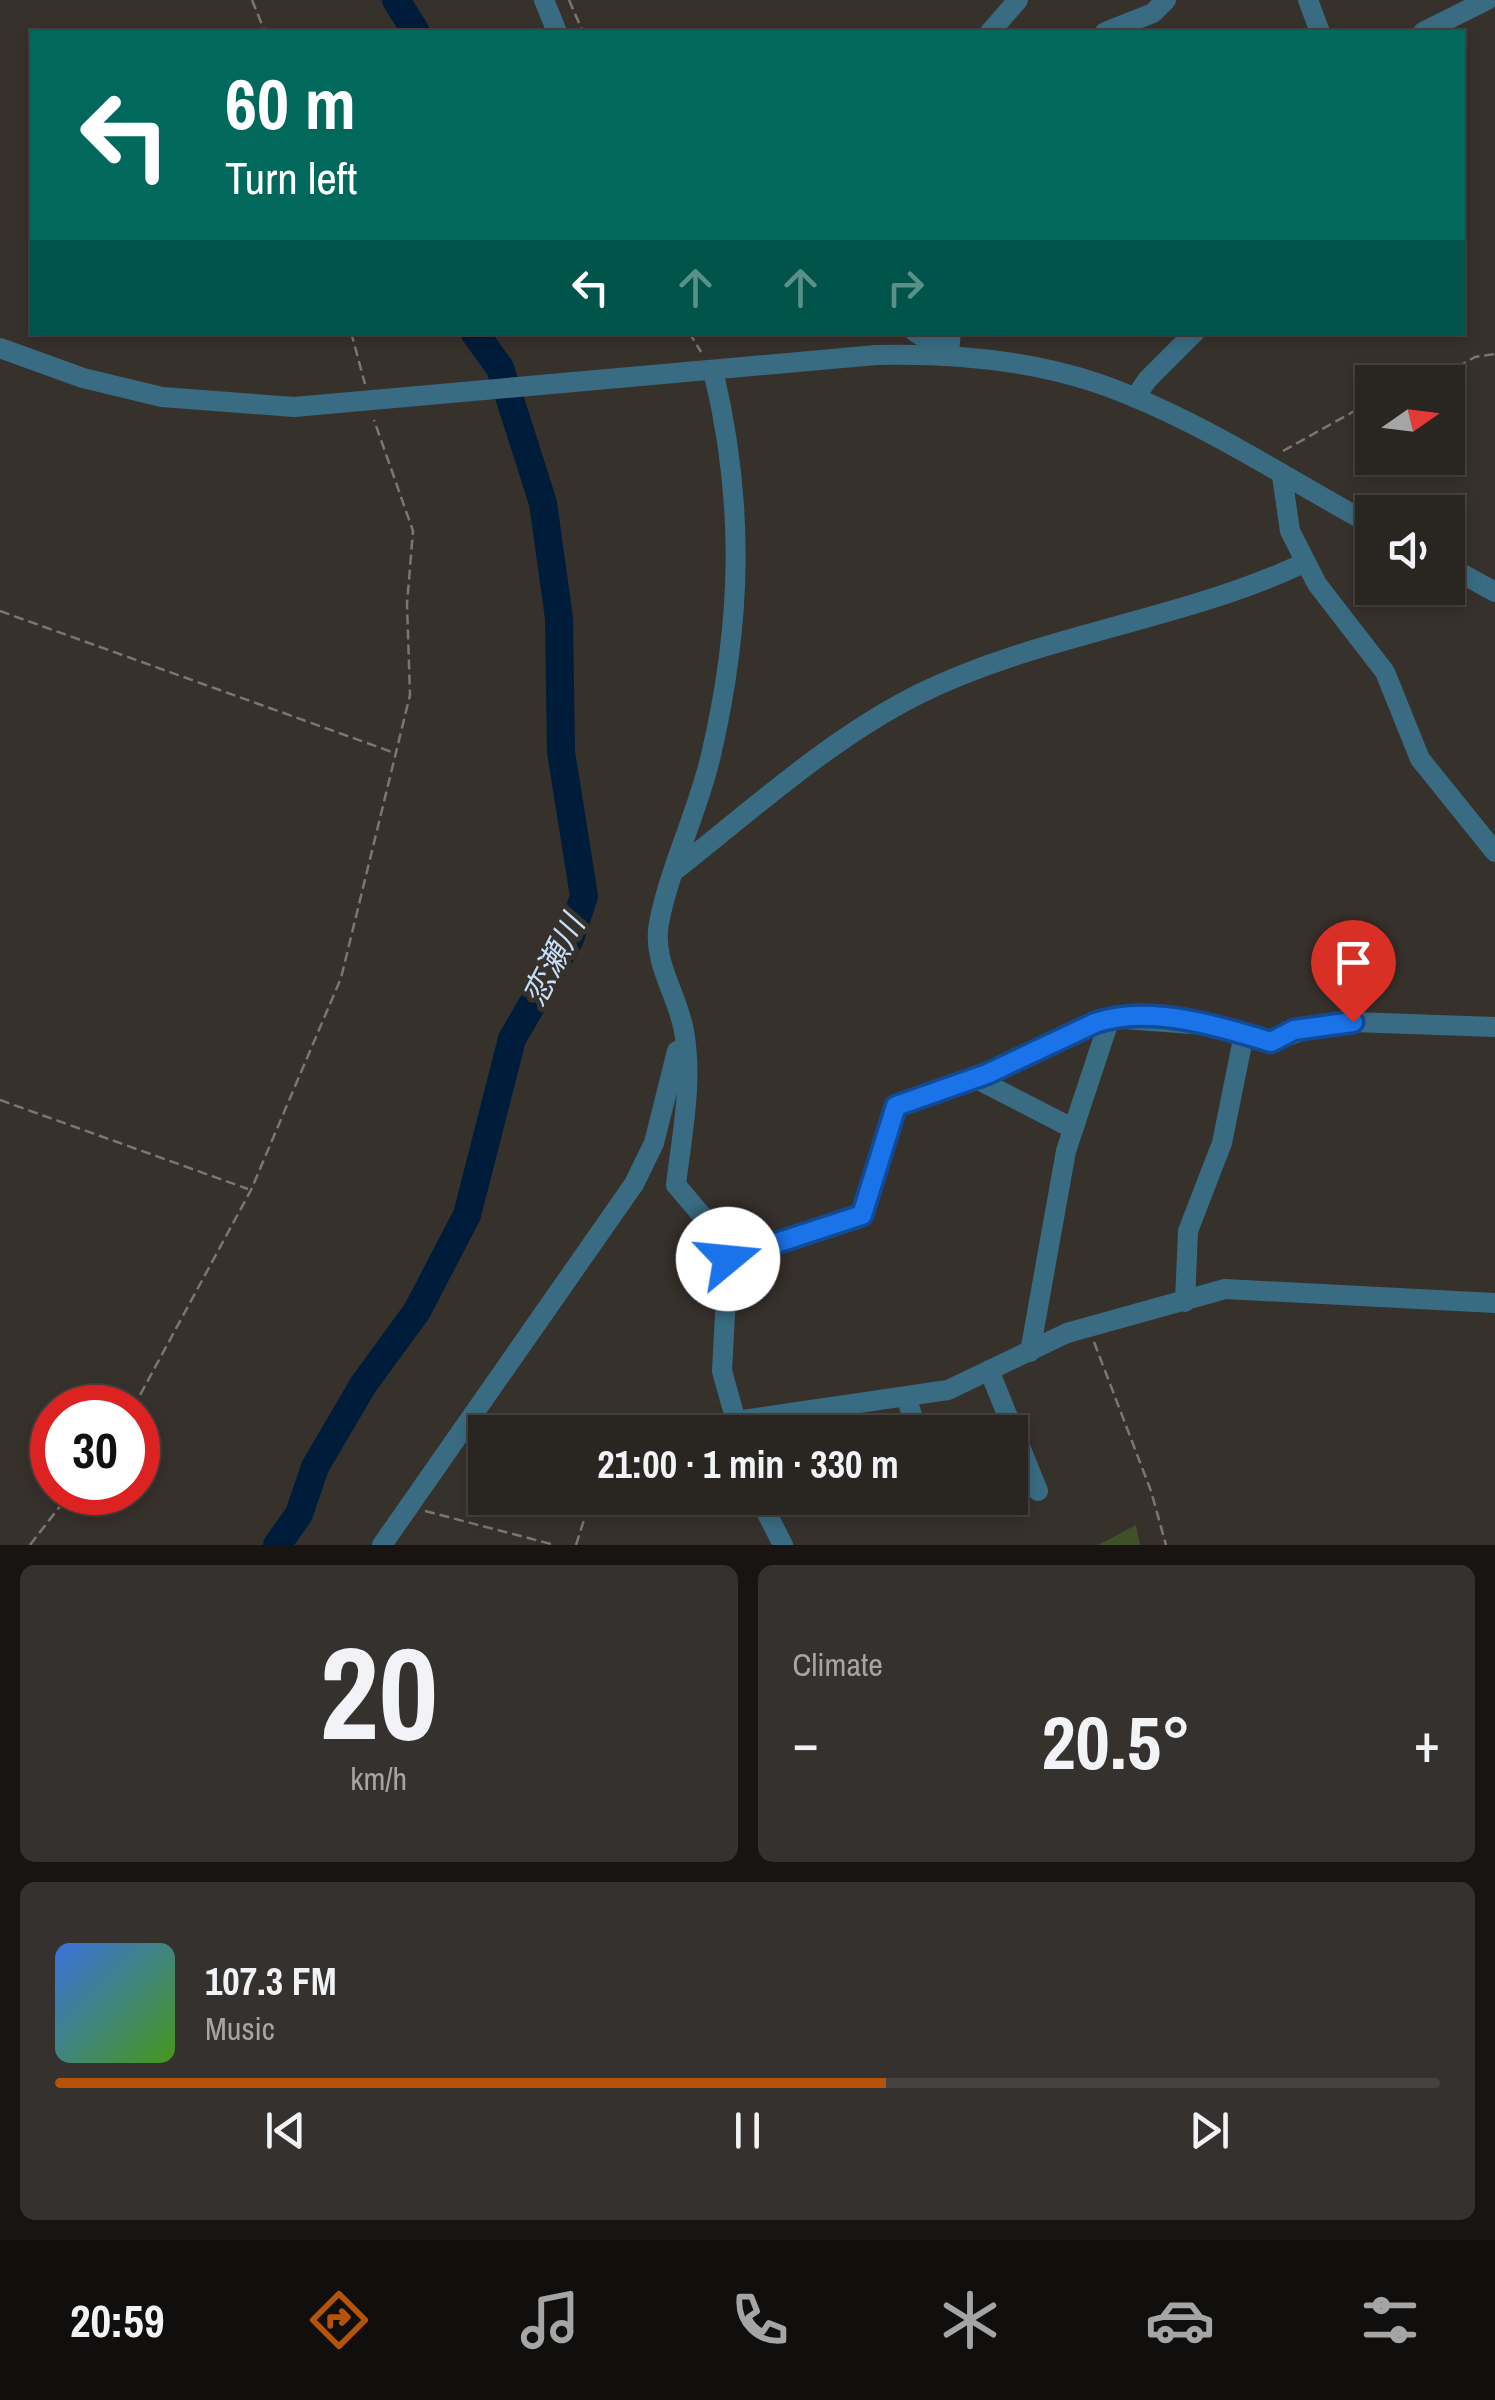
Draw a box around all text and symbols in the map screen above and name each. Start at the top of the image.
text: 60 m [225,57,356,151]
icon: left [60,70,190,200]
text: Turn left [225,147,357,208]
icon: left [563,260,618,315]
icon: ahead [668,260,723,315]
icon: ahead [773,260,828,315]
icon: right [878,260,933,315]
north arrow [1355,365,1465,475]
map controls [1355,365,1465,605]
button: sound [1355,495,1465,605]
water label: 恋瀬川 [512,905,595,1013]
pin [1311,920,1396,1023]
icon: arrive [1326,935,1381,990]
position arrow [676,1207,780,1311]
speed limit sign: 30 [30,1385,160,1515]
text: 21:00 · 1 min · 330 m [597,1439,899,1490]
text: 20 [319,1604,438,1780]
text: Climate [793,1643,883,1686]
text: 20.5° [1041,1691,1191,1792]
text: − [793,1705,819,1779]
text: + [1414,1705,1440,1779]
text: km/h [350,1757,407,1800]
text: 107.3 FM [205,1956,337,2007]
text: Music [205,2007,275,2050]
icon: previous [258,2103,313,2158]
icon: pause [720,2103,775,2158]
icon: next [1182,2103,1237,2158]
icon: directions [304,2285,374,2355]
icon: music [515,2285,585,2355]
icon: phone [725,2285,795,2355]
icon: climate [935,2285,1005,2355]
icon: car [1145,2285,1215,2355]
icon: filters [1355,2285,1425,2355]
text: 20:59 [70,2290,164,2351]

